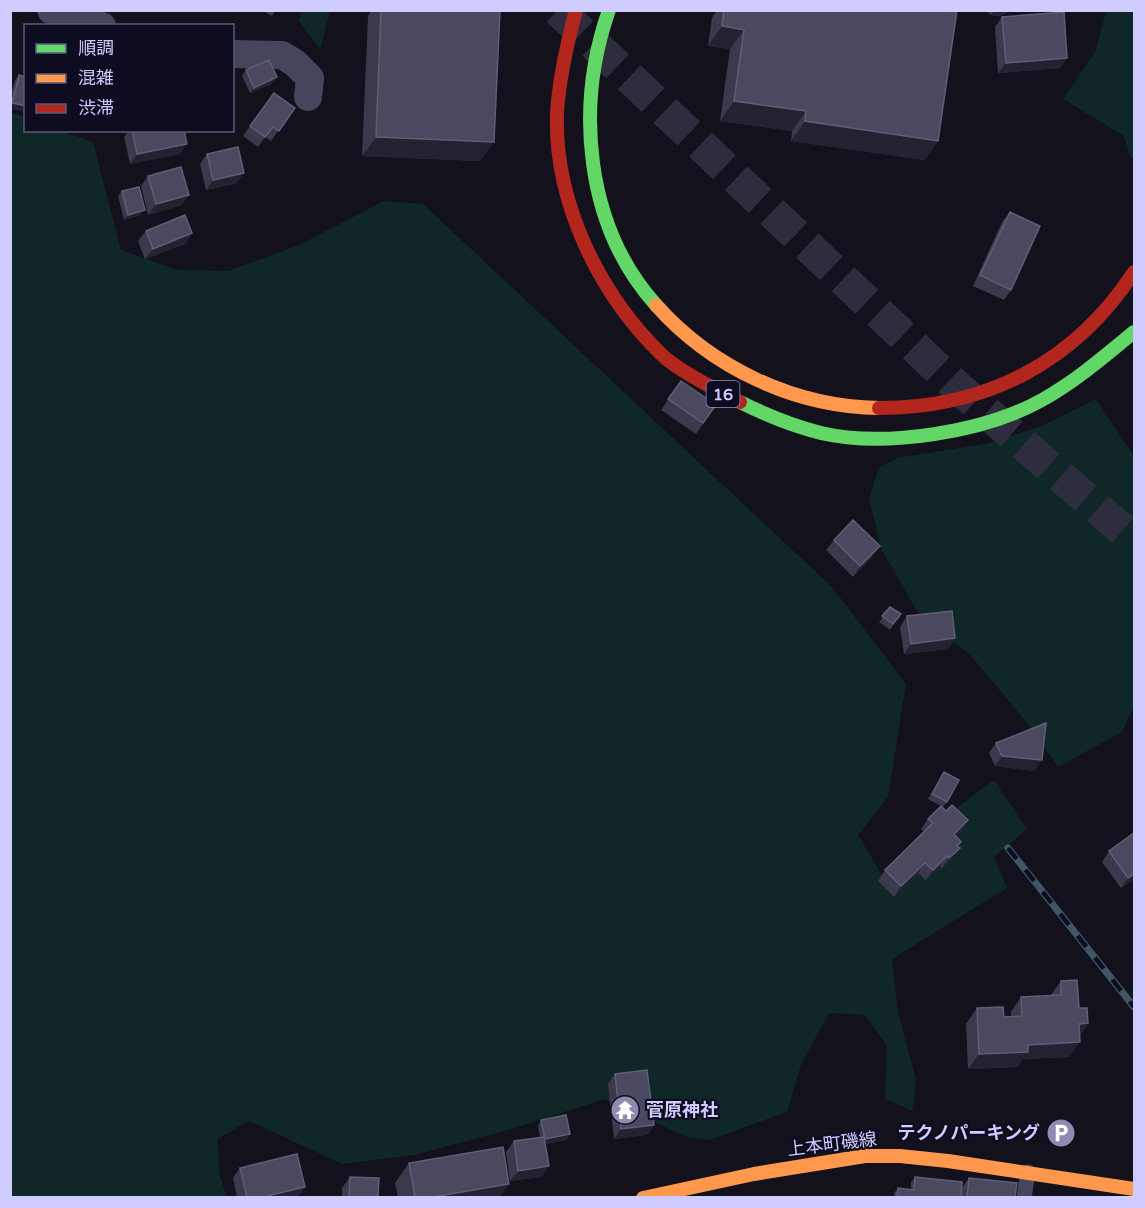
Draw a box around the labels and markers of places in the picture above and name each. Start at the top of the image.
temple icon: 菅原神社 [609,1094,641,1126]
place label: 菅原神社 [646,1099,718,1121]
parking icon: テクノパーキング [1045,1117,1077,1149]
place label: テクノパーキング [898,1122,1040,1144]

